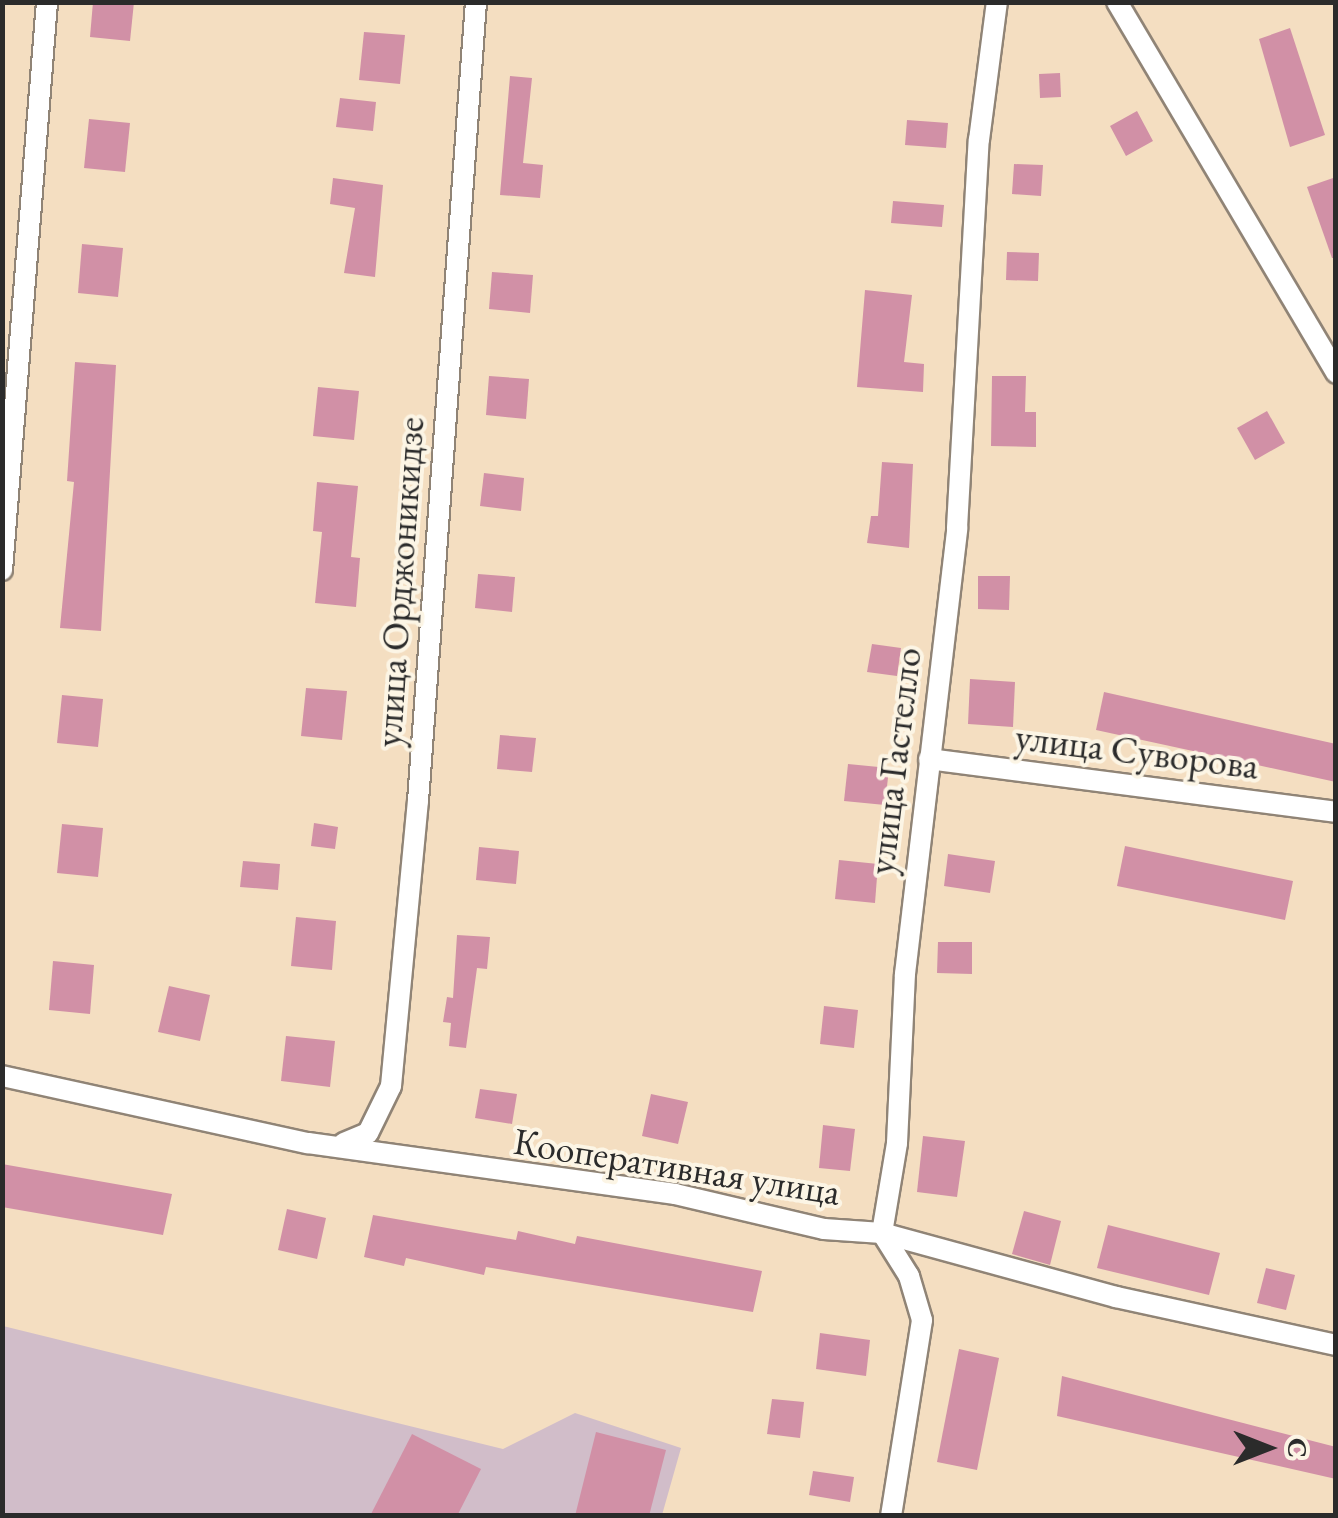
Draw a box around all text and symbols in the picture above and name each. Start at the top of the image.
street label: улица Орджоникидзе [365,415,433,749]
street label: улица Гастелло [857,645,931,877]
street label: улица Суворова [1013,713,1261,789]
street label: Кооперативная улица [510,1118,844,1214]
north arrow [1218,1398,1318,1498]
text: С [1280,1438,1316,1458]

